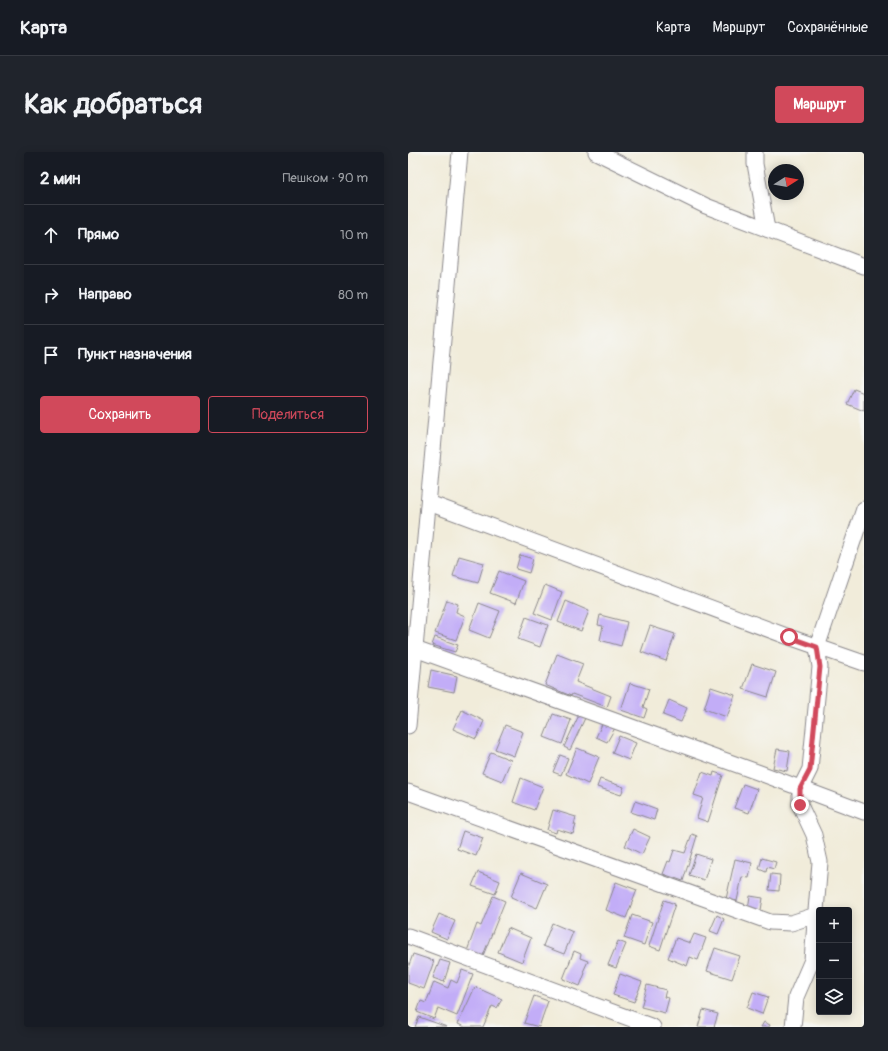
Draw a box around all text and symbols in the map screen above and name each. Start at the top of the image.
text: Карта [20,16,67,40]
text: Карта [656,19,691,36]
text: Маршрут [713,19,765,36]
text: Сохранённые [787,19,868,36]
button: Маршрут [775,86,864,123]
text: Как добраться [24,87,202,122]
north arrow [768,164,804,200]
text: 2 мин [40,168,80,189]
text: Пешком · 90 m [283,170,368,186]
icon: ahead [40,224,62,246]
text: Прямо [78,225,119,244]
text: 10 m [340,227,368,243]
icon: right [40,284,62,306]
text: Направо [78,285,132,304]
text: 80 m [338,287,368,303]
icon: arrive [40,344,62,366]
text: Пункт назначения [78,345,192,364]
button: Сохранить [40,396,200,433]
button: Поделиться [208,396,368,433]
route start [780,628,798,646]
route end [791,796,809,814]
map controls [816,907,852,1015]
button: + [816,907,852,943]
button: − [816,943,852,979]
button: layers [816,979,852,1015]

